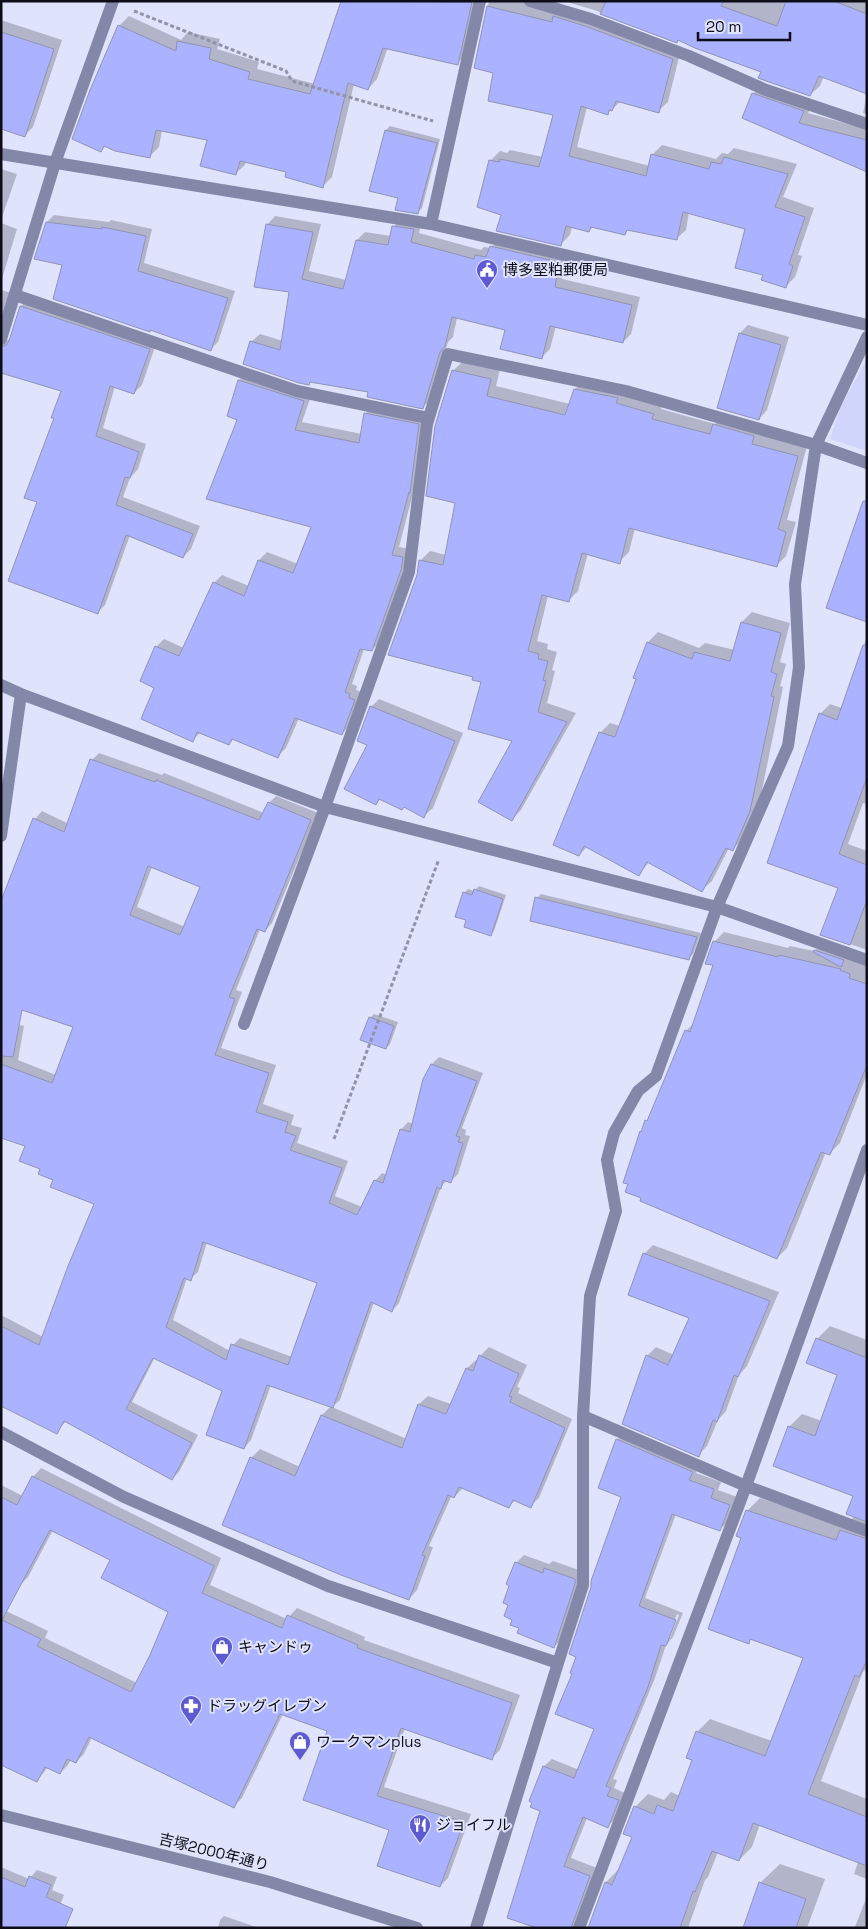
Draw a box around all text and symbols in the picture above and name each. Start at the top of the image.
scale bar [698,10,790,42]
text: 20 m [706,17,741,36]
public building icon: 博多堅粕郵便局 [475,258,499,289]
place label: 博多堅粕郵便局 [503,260,608,279]
shop icon: キャンドゥ [210,1635,234,1666]
place label: キャンドゥ [238,1637,313,1656]
pharmacy icon: ドラッグイレブン [179,1694,203,1725]
place label: ドラッグイレブン [207,1696,327,1715]
shop icon: ワークマンplus [288,1730,312,1761]
place label: ワークマンplus [316,1732,422,1751]
restaurant icon: ジョイフル [408,1813,432,1844]
place label: ジョイフル [436,1815,511,1834]
street label: 吉塚2000年通り [157,1829,271,1874]

